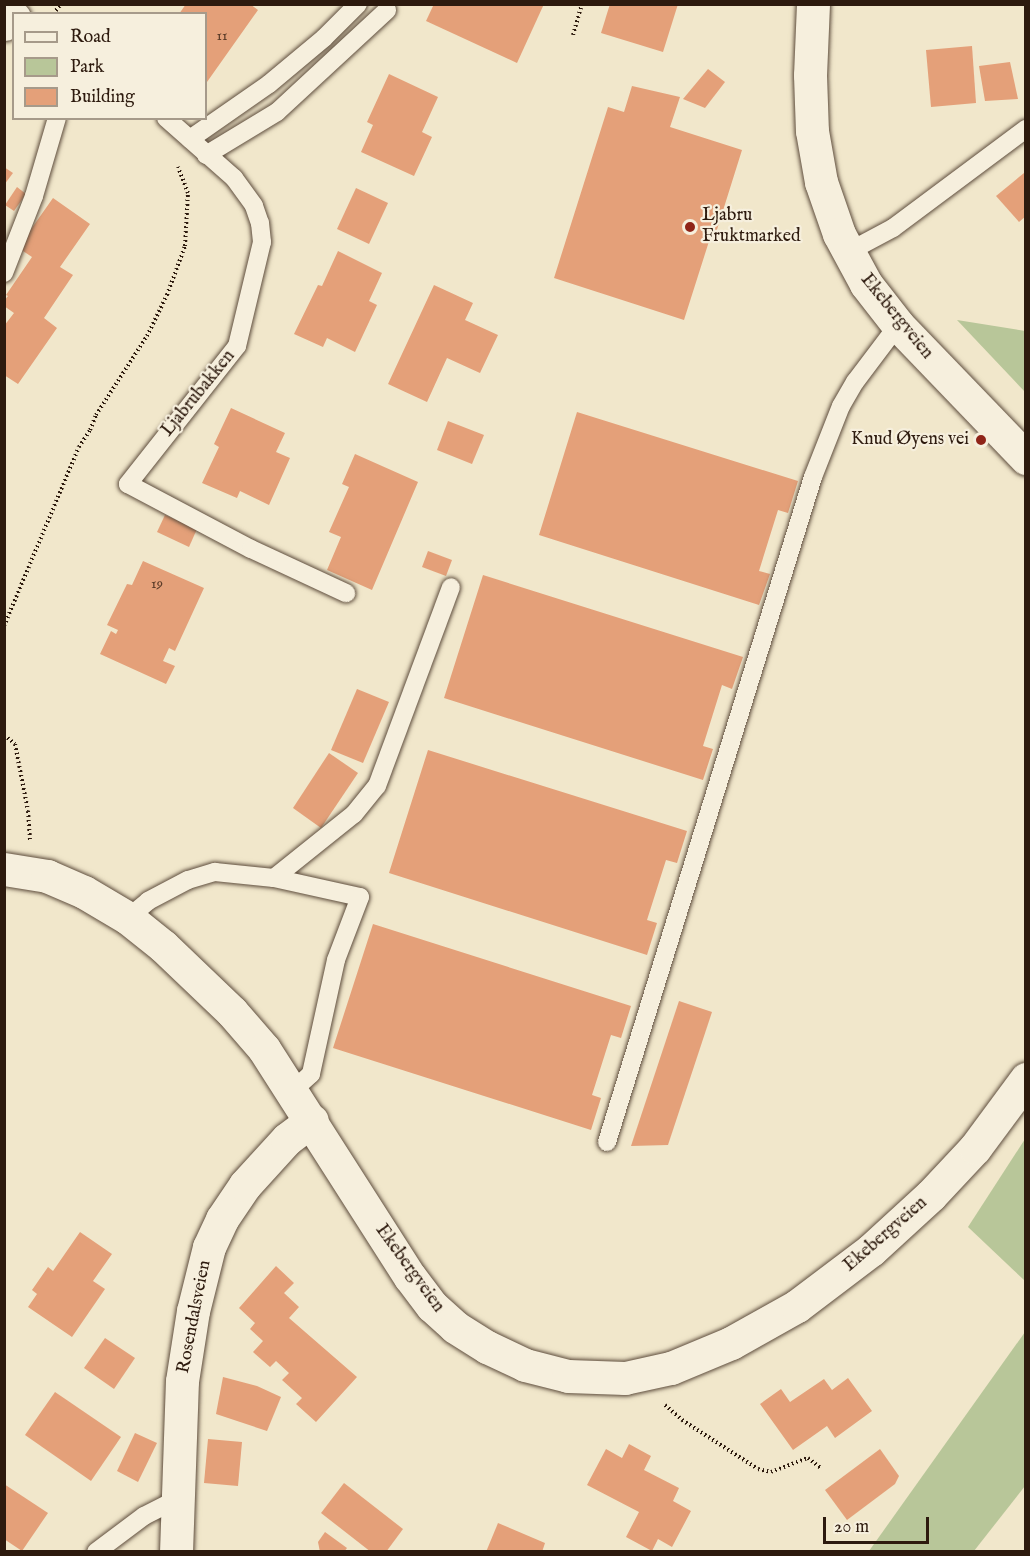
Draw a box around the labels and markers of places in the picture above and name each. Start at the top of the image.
place label: Ljabru Fruktmarked [702,206,801,248]
marker: Ljabru Fruktmarked [683,220,697,234]
place label: Knud Øyens vei [851,429,969,451]
marker: Knud Øyens vei [974,433,988,447]

